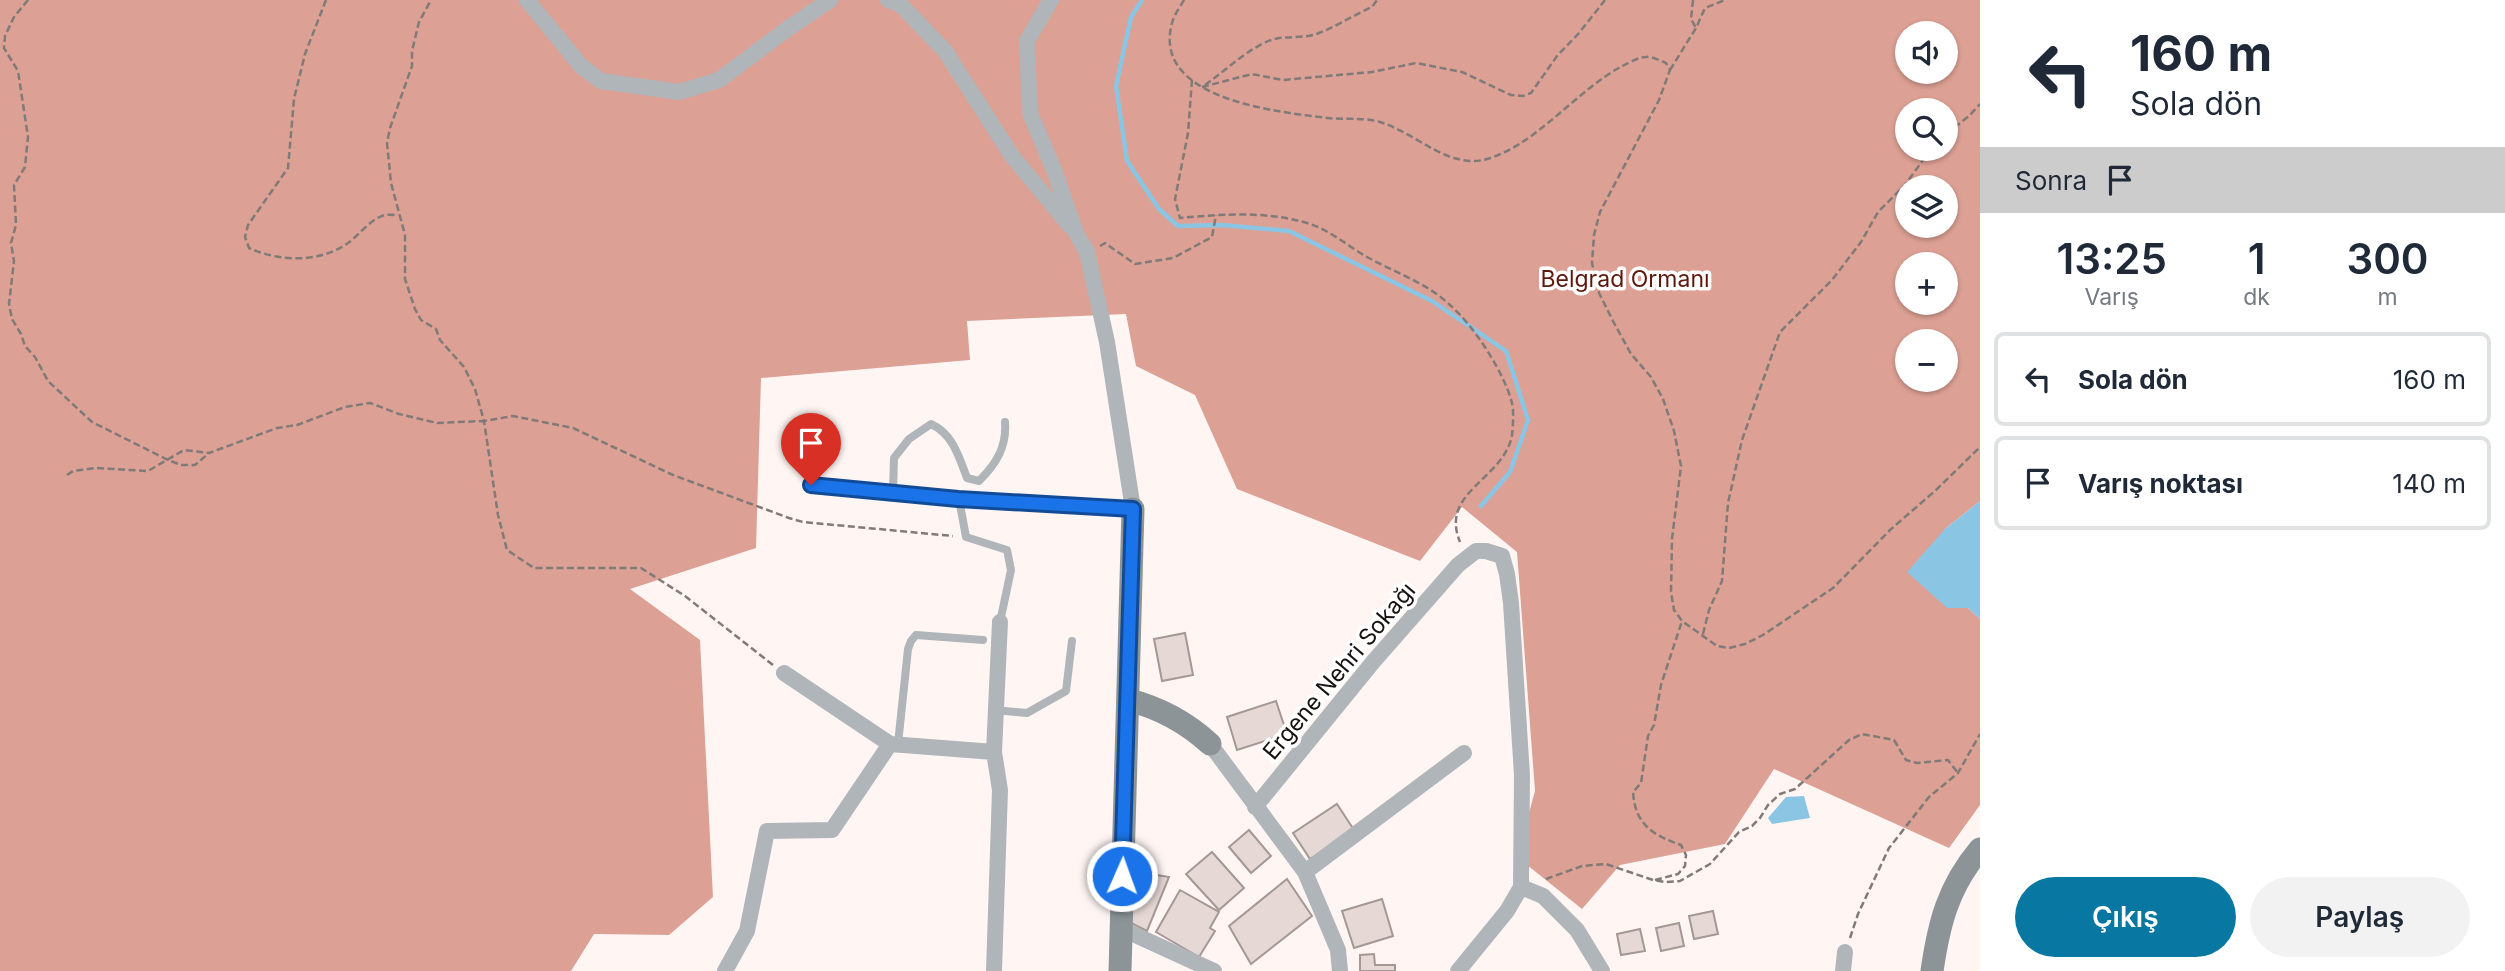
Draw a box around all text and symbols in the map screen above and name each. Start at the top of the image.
map controls [1895,21,1958,392]
button: sound [1895,21,1958,84]
text: 160 m [2130,24,2272,83]
icon: left [2015,28,2106,119]
text: Sola dön [2130,84,2262,123]
button: search [1895,98,1958,161]
icon: arrive [2101,161,2139,199]
text: Sonra [2015,165,2087,196]
button: layers [1895,175,1958,238]
text: 13:25 [2056,233,2167,284]
text: 1 [2248,233,2266,284]
text: 300 [2346,233,2429,284]
button: + [1895,252,1958,315]
park label: Belgrad Ormanı [1540,265,1710,293]
text: Varış [2084,283,2139,311]
text: dk [2243,283,2270,311]
text: m [2377,283,2398,311]
button: − [1895,329,1958,392]
icon: left [2019,360,2057,398]
text: Sola dön [2078,364,2188,395]
text: 160 m [2393,364,2466,395]
pin [781,413,841,485]
icon: arrive [792,424,830,462]
icon: arrive [2019,464,2057,502]
text: Varış noktası [2078,468,2243,499]
text: 140 m [2392,468,2466,499]
street label: Ergene Nehri Sokağı [1257,577,1421,765]
position arrow [1085,839,1159,913]
button: Çıkış [2015,877,2236,957]
button: Paylaş [2250,877,2470,957]

